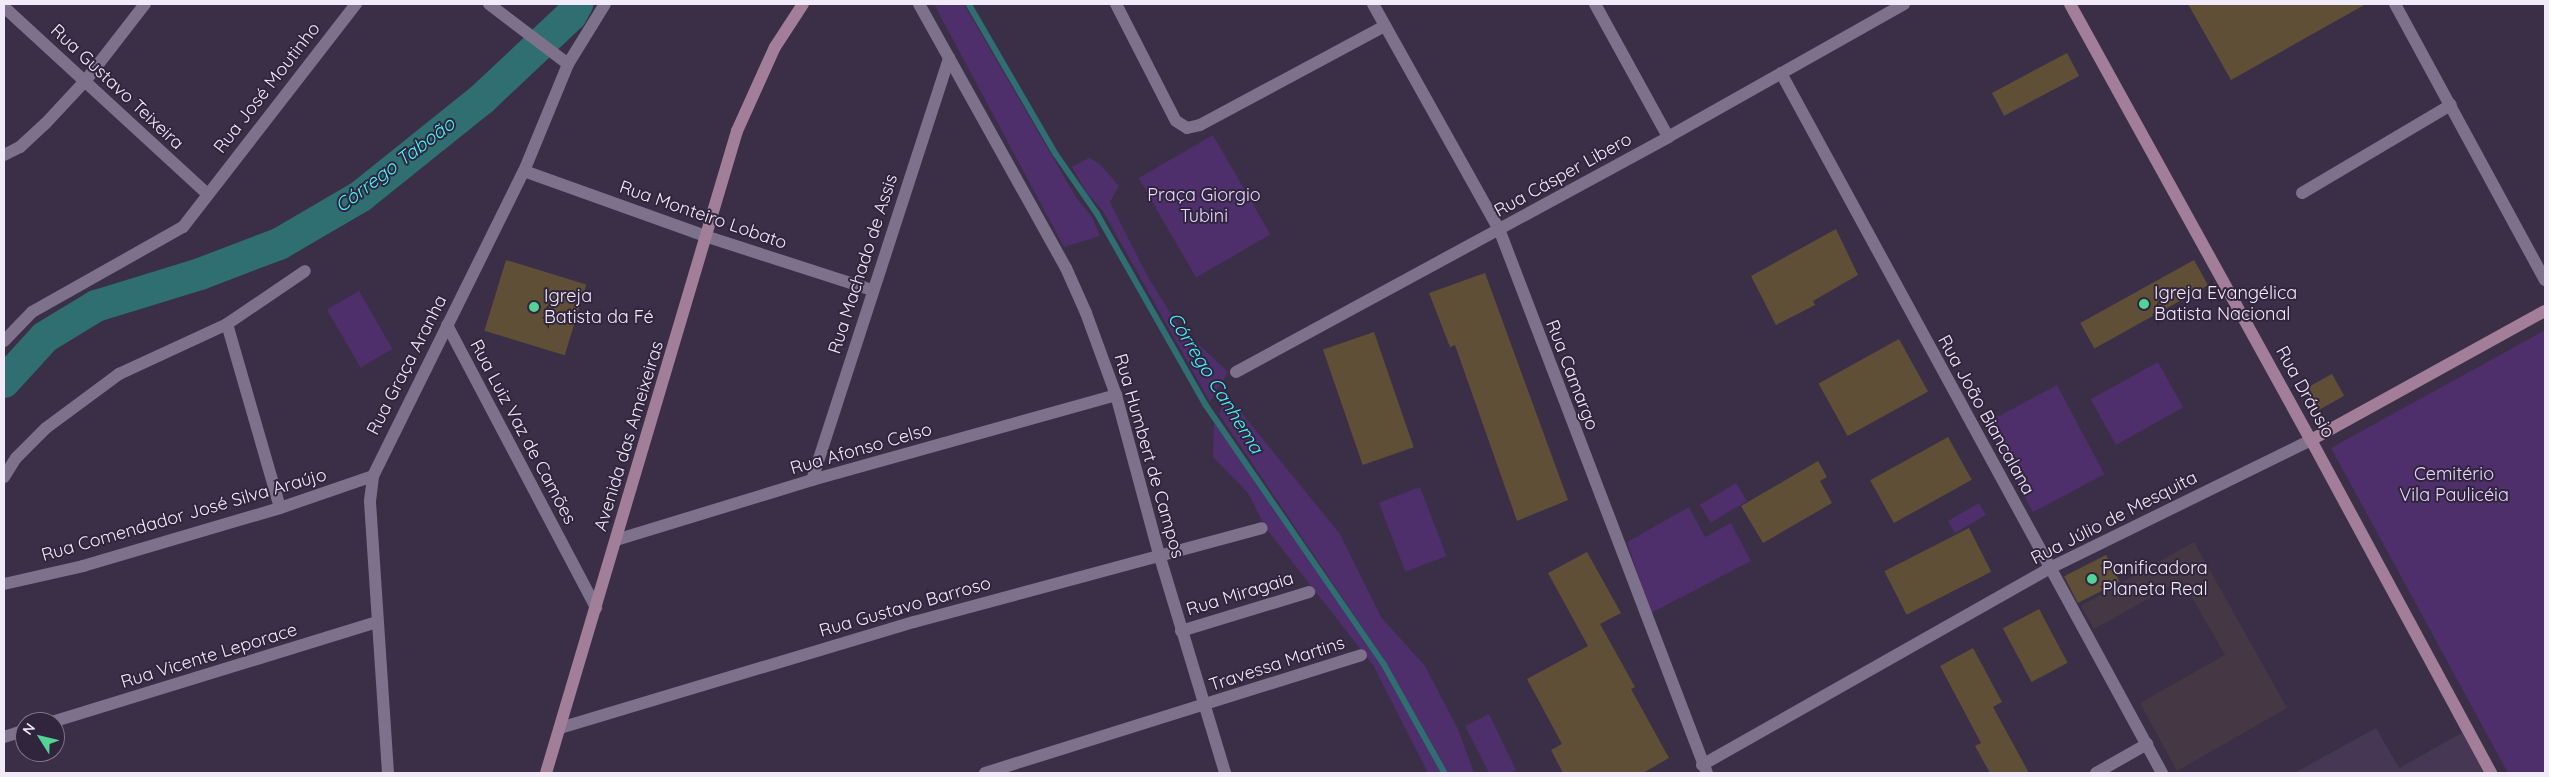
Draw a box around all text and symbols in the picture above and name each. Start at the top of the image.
street label: Rua José Moutinho [209,18,325,158]
street label: Rua Gustavo Teixeira [46,20,188,154]
water label: Córrego Taboão [331,113,459,217]
street label: Rua Cásper Libero [1490,128,1636,222]
street label: Rua Machado de Assis [824,171,902,357]
street label: Rua Monteiro Lobato [616,176,790,254]
park label: Praça Giorgio Tubini [1147,185,1261,228]
place label: Igreja Evangélica Batista Nacional [2154,283,2297,326]
place label: Igreja Batista da Fé [544,286,654,328]
street label: Rua Graça Aranha [362,291,452,439]
marker: Igreja Evangélica Batista Nacional [2138,298,2150,310]
marker: Igreja Batista da Fé [528,301,540,313]
water label: Córrego Canhema [1162,308,1268,458]
street label: Rua Camargo [1541,317,1603,433]
street label: Rua João Biancalana [1933,331,2039,499]
street label: Rua Luiz Vaz de Camões [465,336,581,528]
street label: Avenida das Ameixeiras [590,338,668,534]
street label: Rua Dráusio [2271,342,2339,442]
street label: Rua Humbert de Campos [1109,351,1189,561]
street label: Rua Afonso Celso [788,418,934,480]
street label: Rua Comendador José Silva Araújo [39,464,329,566]
park label: Cemitério Vila Paulicéia [2399,464,2509,506]
street label: Rua Júlio de Mesquita [2027,467,2201,569]
place label: Panificadora Planeta Real [2102,558,2208,600]
street label: Rua Miragaia [1184,567,1296,621]
street label: Rua Gustavo Barroso [817,572,993,642]
marker: Panificadora Planeta Real [2086,573,2098,585]
street label: Rua Vicente Leporace [118,619,300,693]
street label: Travessa Martins [1207,632,1347,696]
north arrow [15,712,65,762]
text: N [18,719,39,738]

